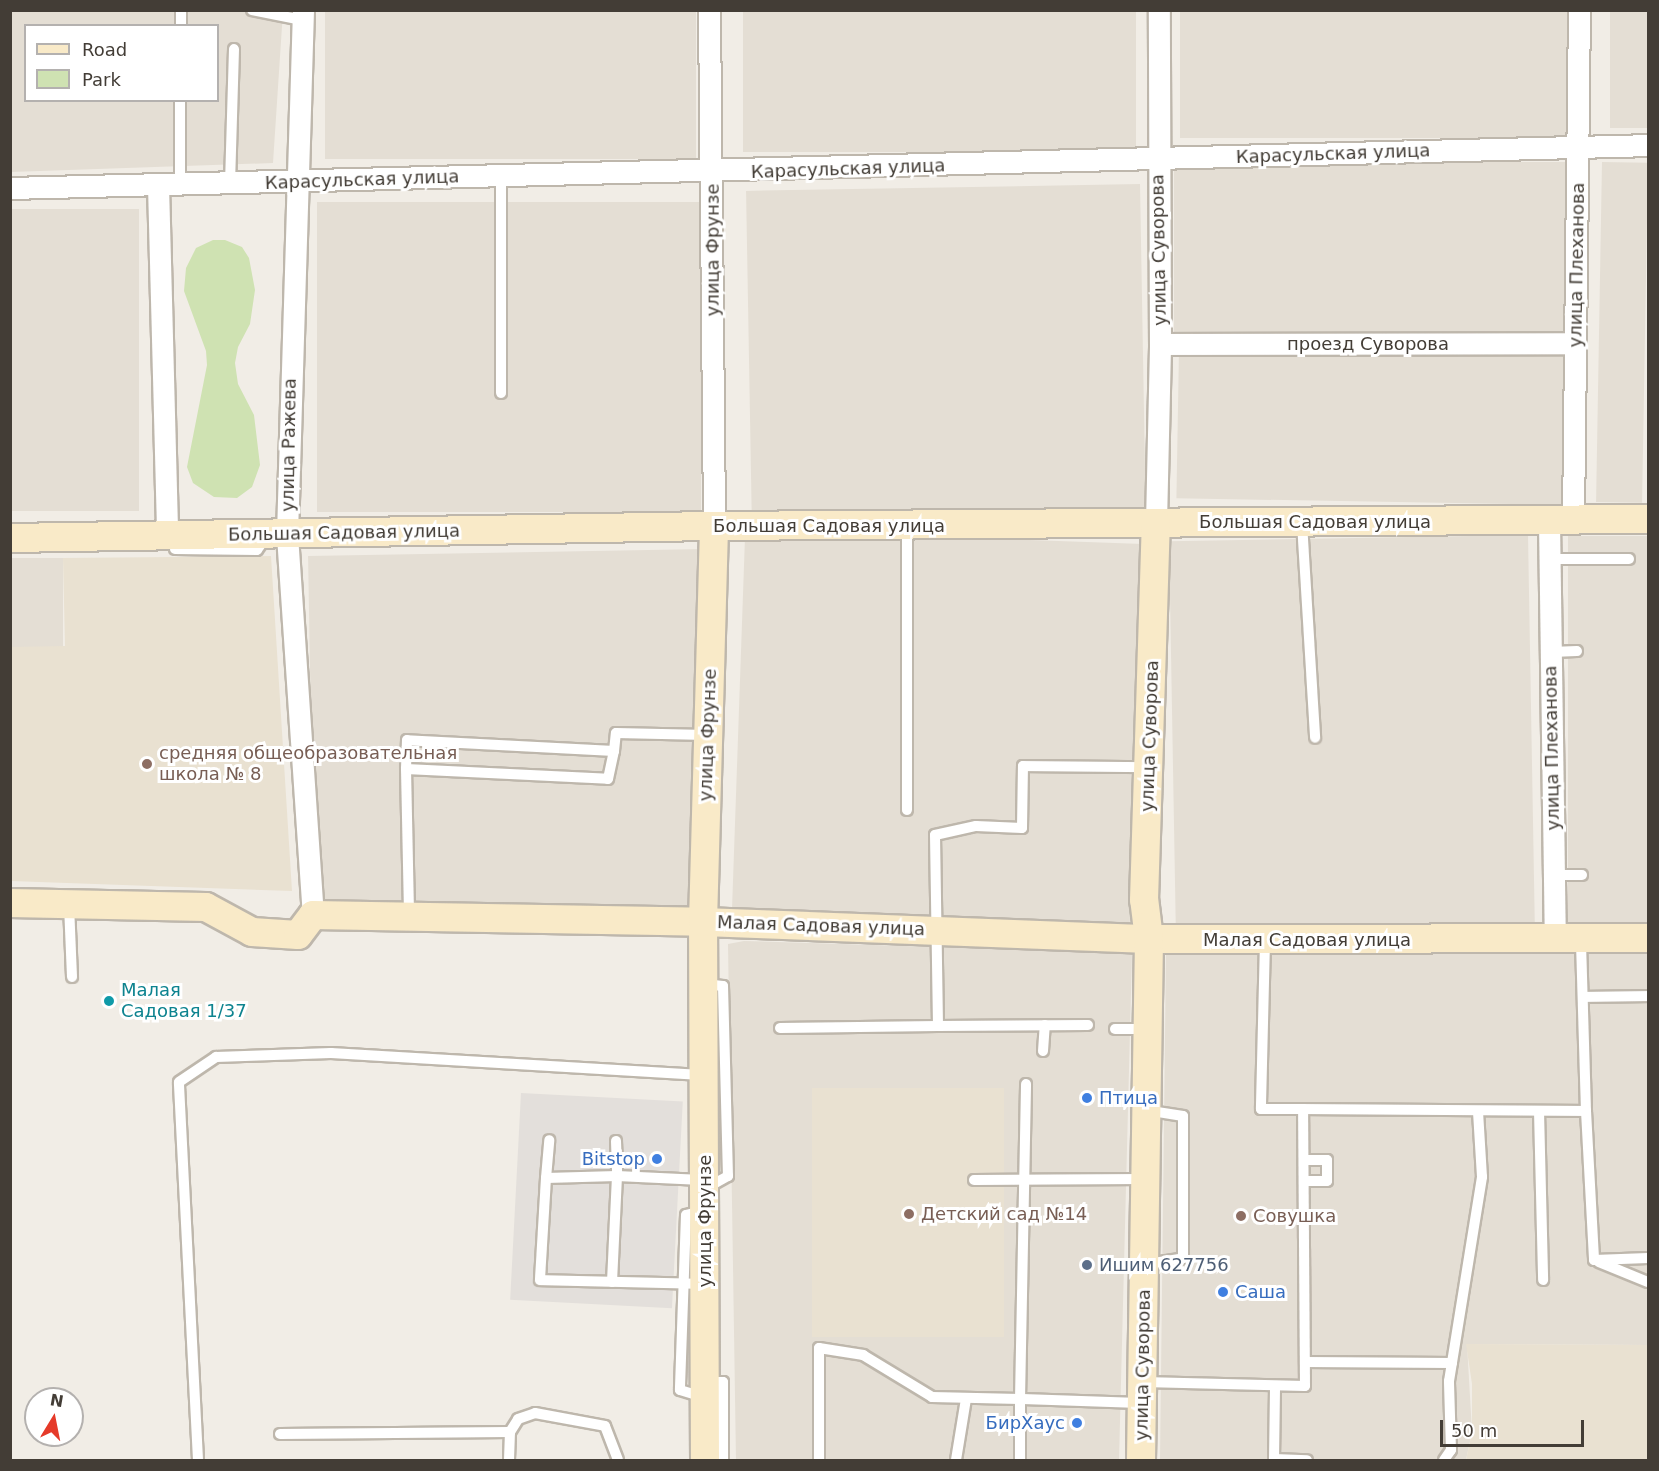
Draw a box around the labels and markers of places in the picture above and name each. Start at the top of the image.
place label: средняя общеобразовательная школа № 8 [159,743,457,786]
marker: средняя общеобразовательная школа № 8 [140,757,154,771]
place label: Малая Садовая 1/37 [121,980,247,1022]
marker: Малая Садовая 1/37 [102,994,116,1008]
place label: Птица [1099,1087,1158,1109]
marker: Птица [1080,1091,1094,1105]
place label: Bitstop [582,1148,645,1170]
marker: Bitstop [650,1152,664,1166]
place label: Детский сад №14 [921,1203,1087,1225]
place label: Совушка [1253,1205,1336,1227]
marker: Детский сад №14 [902,1207,916,1221]
marker: Совушка [1234,1209,1248,1223]
place label: Ишим 627756 [1099,1254,1229,1276]
marker: Ишим 627756 [1080,1258,1094,1272]
place label: Саша [1235,1281,1286,1303]
marker: Саша [1216,1285,1230,1299]
place label: БирХаус [986,1412,1065,1434]
marker: БирХаус [1070,1416,1084,1430]

